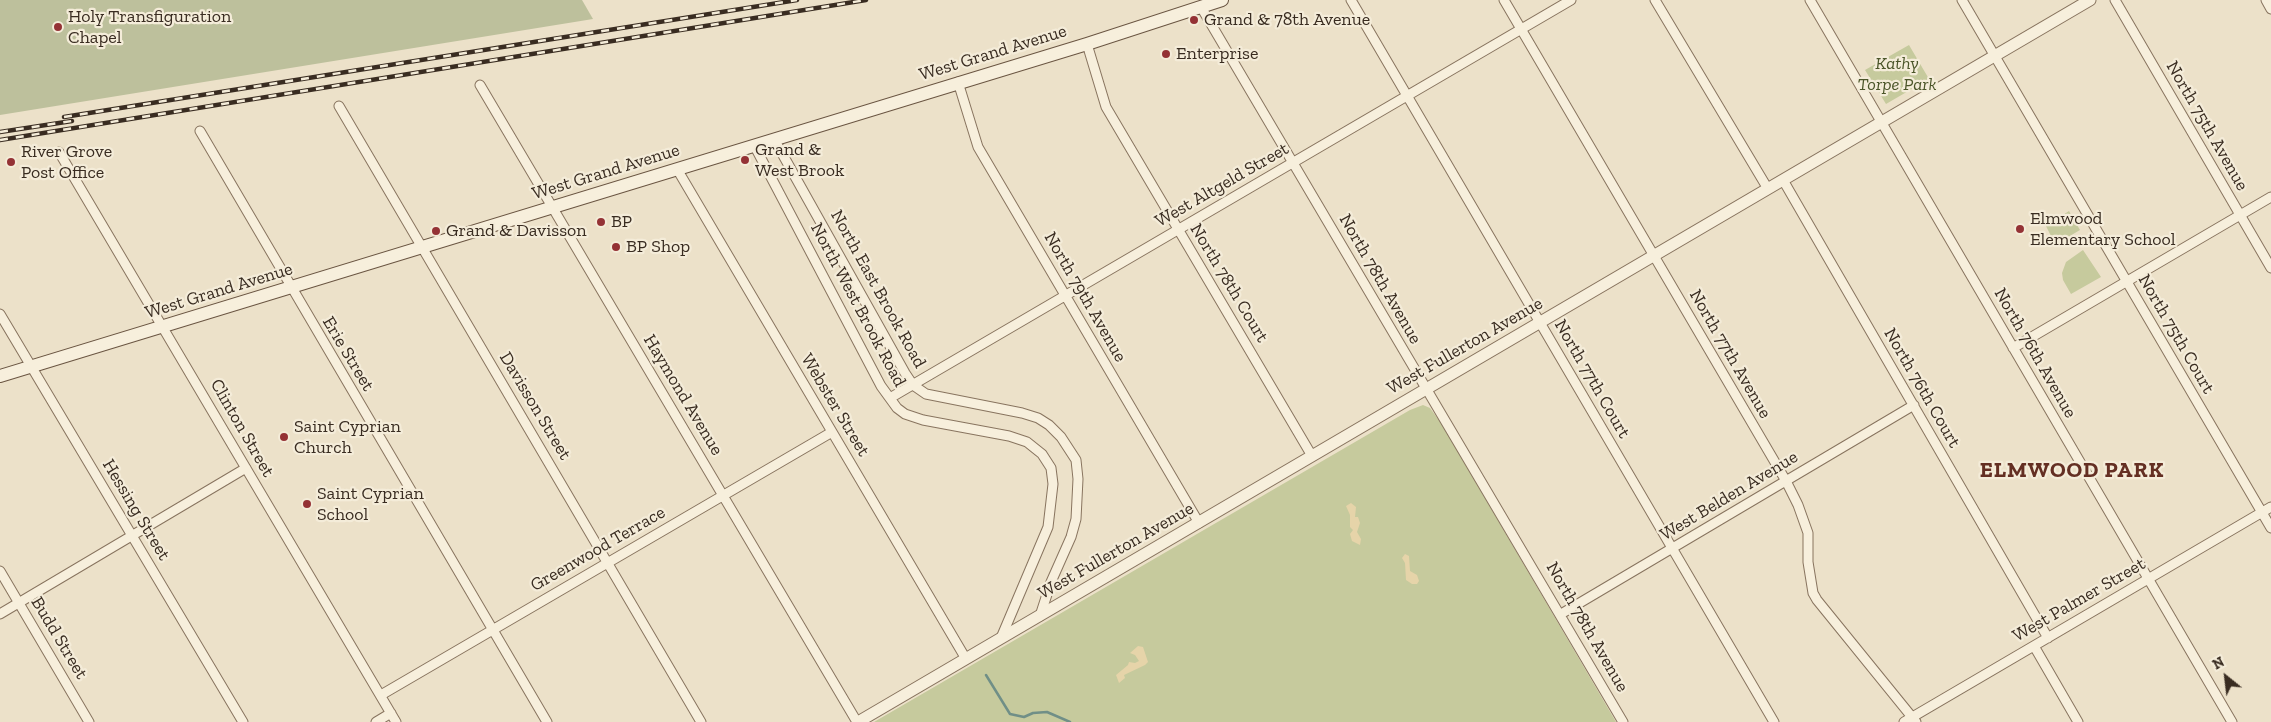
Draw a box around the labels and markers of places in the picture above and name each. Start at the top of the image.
place label: Holy Transfiguration Chapel [68,6,231,48]
place label: Grand & 78th Avenue [1204,9,1370,31]
marker: Grand & 78th Avenue [1188,14,1200,26]
marker: Holy Transfiguration Chapel [52,21,64,33]
place label: Enterprise [1176,43,1258,65]
marker: Enterprise [1160,48,1172,60]
place label: Grand & West Brook [755,139,844,182]
place label: River Grove Post Office [21,141,112,183]
marker: Grand & West Brook [739,154,751,166]
marker: River Grove Post Office [5,156,17,168]
place label: Elmwood Elementary School [2030,208,2176,250]
place label: BP [611,211,632,233]
marker: BP [595,216,607,228]
place label: Grand & Davisson [446,220,587,242]
marker: Elmwood Elementary School [2014,223,2026,235]
marker: Grand & Davisson [430,225,442,237]
place label: BP Shop [626,236,690,258]
marker: BP Shop [610,241,622,253]
place label: Saint Cyprian Church [294,416,401,458]
marker: Saint Cyprian Church [278,431,290,443]
place label: Saint Cyprian School [317,483,424,526]
marker: Saint Cyprian School [301,498,313,510]

